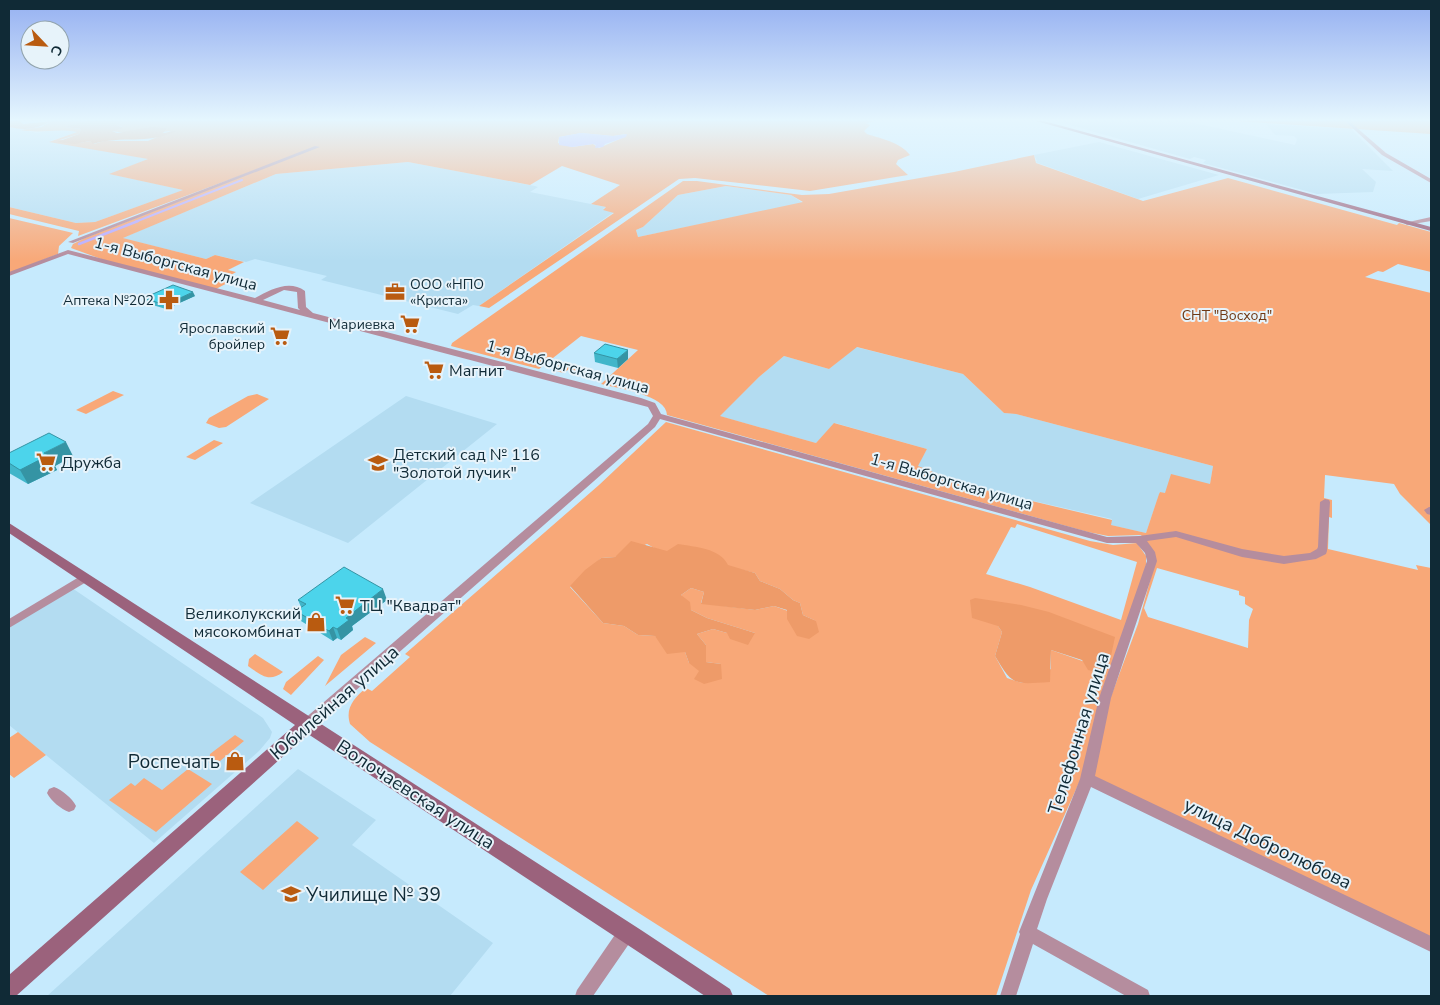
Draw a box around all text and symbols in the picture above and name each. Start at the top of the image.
north arrow [20,20,70,70]
text: С [46,42,67,59]
street label: 1-я Выборгская улица [92,232,260,296]
place label: ООО «НПО «Криста» [410,275,484,310]
office icon: ООО «НПО «Криста» [384,281,406,303]
pharmacy icon: Аптека №202 [158,289,180,311]
place label: Аптека №202 [63,291,154,310]
park label: СНТ "Восход" [1182,306,1272,325]
supermarket icon: Мариевка [399,313,421,335]
place label: Мариевка [329,315,395,334]
place label: Ярославский бройлер [179,319,265,354]
supermarket icon: Ярославский бройлер [269,325,291,347]
street label: 1-я Выборгская улица [484,335,652,399]
supermarket icon: Магнит [423,359,445,381]
place label: Магнит [449,360,505,382]
place label: Детский сад № 116 "Золотой лучик" [393,444,540,484]
street label: 1-я Выборгская улица [868,448,1036,516]
supermarket icon: Дружба [35,451,57,473]
place label: Дружба [61,452,121,474]
school or university icon: Детский сад № 116 "Золотой лучик" [367,452,389,474]
supermarket icon: ТЦ "Квадрат" [334,594,356,616]
place label: ТЦ "Квадрат" [360,595,461,617]
place label: Великолукский мясокомбинат [185,603,302,643]
shop icon: Великолукский мясокомбинат [305,611,327,633]
street label: Юбилейная улица [265,640,405,766]
street label: Телефонная улица [1042,649,1116,817]
street label: Волочаевская улица [331,734,500,856]
place label: Роспечать [128,749,220,775]
shop icon: Роспечать [224,750,246,772]
street label: улица Добролюбова [1179,792,1356,896]
place label: Училище № 39 [305,882,441,908]
school or university icon: Училище № 39 [280,883,302,905]

